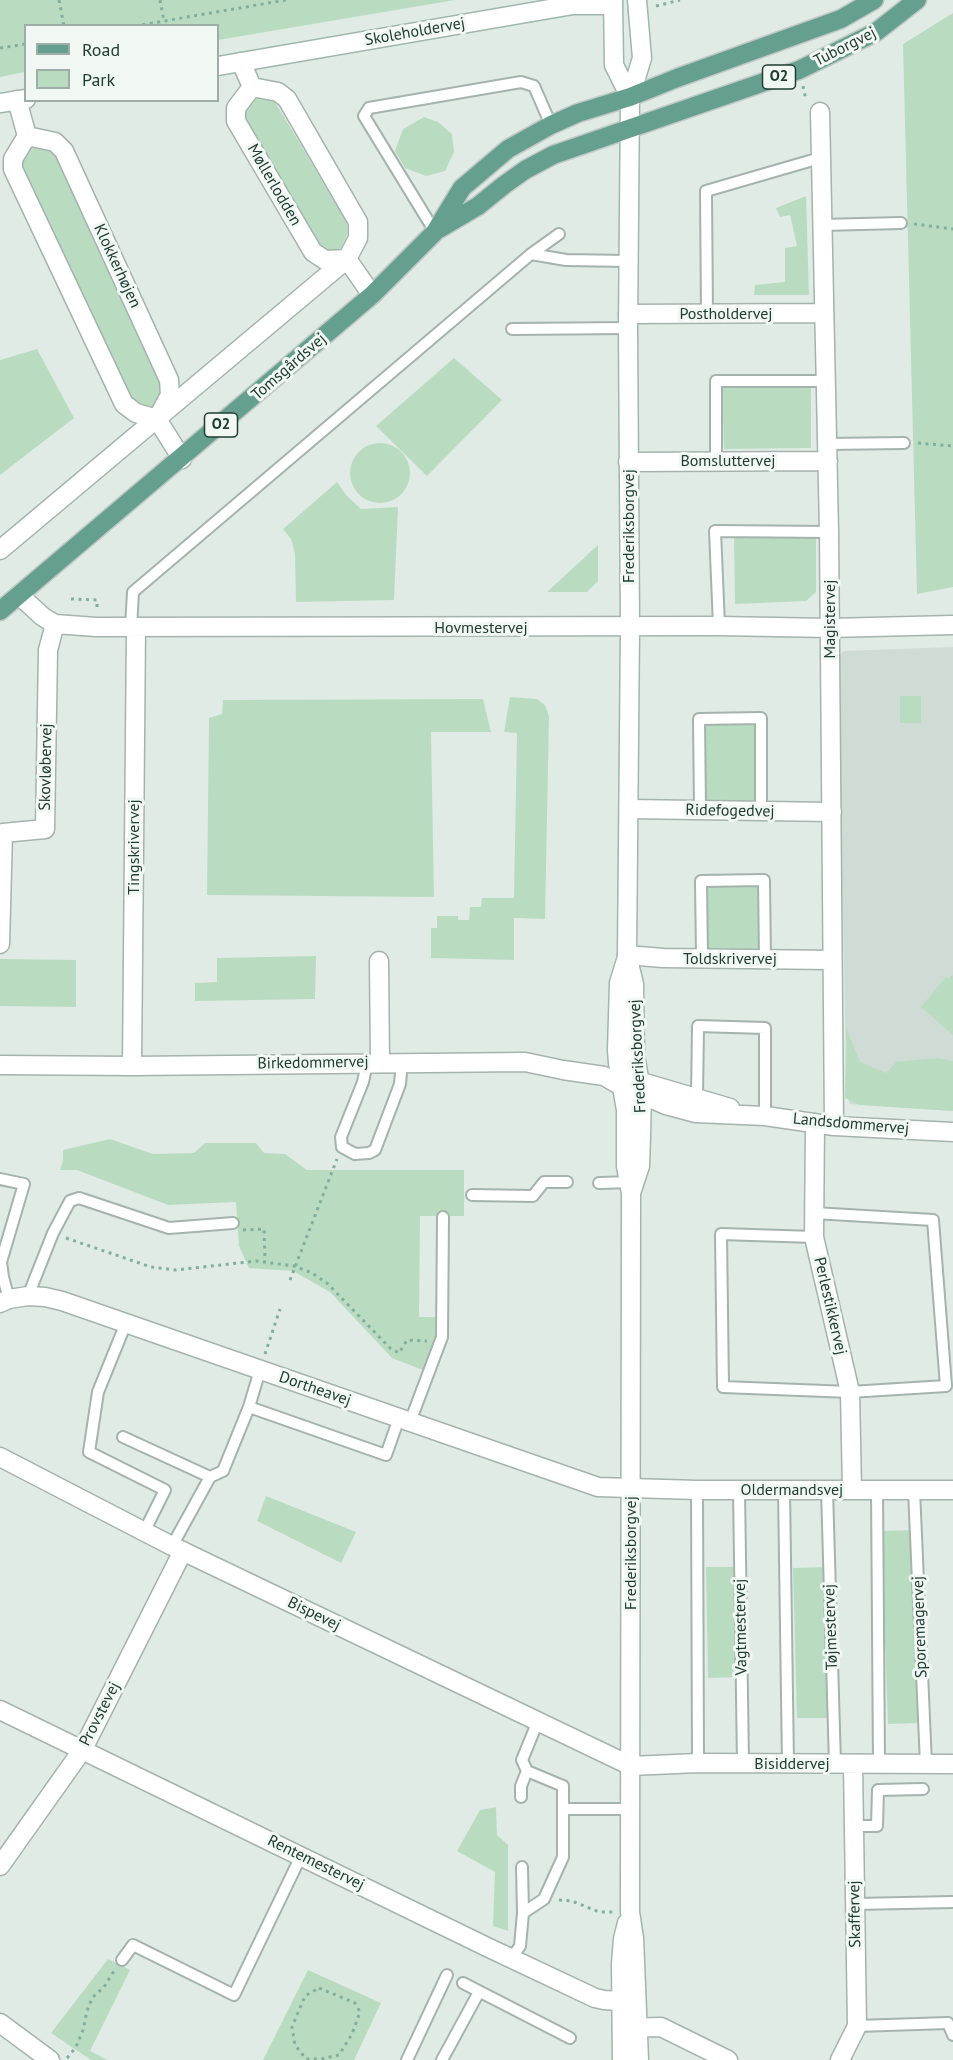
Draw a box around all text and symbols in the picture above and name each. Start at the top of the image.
street label: Skoleholdervej [363,14,467,50]
street label: Tuborgvej [811,23,879,71]
legend [24,24,219,102]
text: Road [82,38,120,61]
road number: O2 [762,65,796,89]
text: Park [82,68,115,91]
street label: Møllerlodden [243,141,305,229]
street label: Klokkerhøjen [89,221,145,311]
street label: Postholdervej [679,304,773,324]
street label: Tomsgårdsvej [248,329,330,405]
road number: O2 [204,413,238,437]
street label: Bomsluttervej [680,451,776,471]
street label: Frederiksborgvej [619,469,639,583]
street label: Magistervej [820,580,840,658]
street label: Hovmestervej [434,618,528,638]
street label: Skovløbervej [36,723,56,811]
street label: Tingskrivervej [124,799,144,895]
street label: Ridefogedvej [685,801,775,821]
street label: Toldskrivervej [683,949,777,969]
street label: Frederiksborgvej [625,999,651,1113]
street label: Birkedommervej [257,1052,369,1074]
street label: Landsdommervej [792,1109,910,1139]
street label: Perlestikkervej [809,1255,851,1357]
street label: Dortheavej [276,1368,354,1410]
street label: Oldermandsvej [741,1480,843,1500]
street label: Frederiksborgvej [621,1496,641,1610]
street label: Sporemagervej [909,1576,931,1678]
street label: Vagtmestervej [731,1578,751,1676]
street label: Tøjmestervej [820,1584,842,1670]
street label: Bispevej [284,1593,344,1635]
street label: Provstevej [76,1679,124,1749]
street label: Bisiddervej [754,1754,830,1774]
street label: Rentemestervej [264,1831,368,1895]
street label: Skaffervej [845,1880,865,1948]

